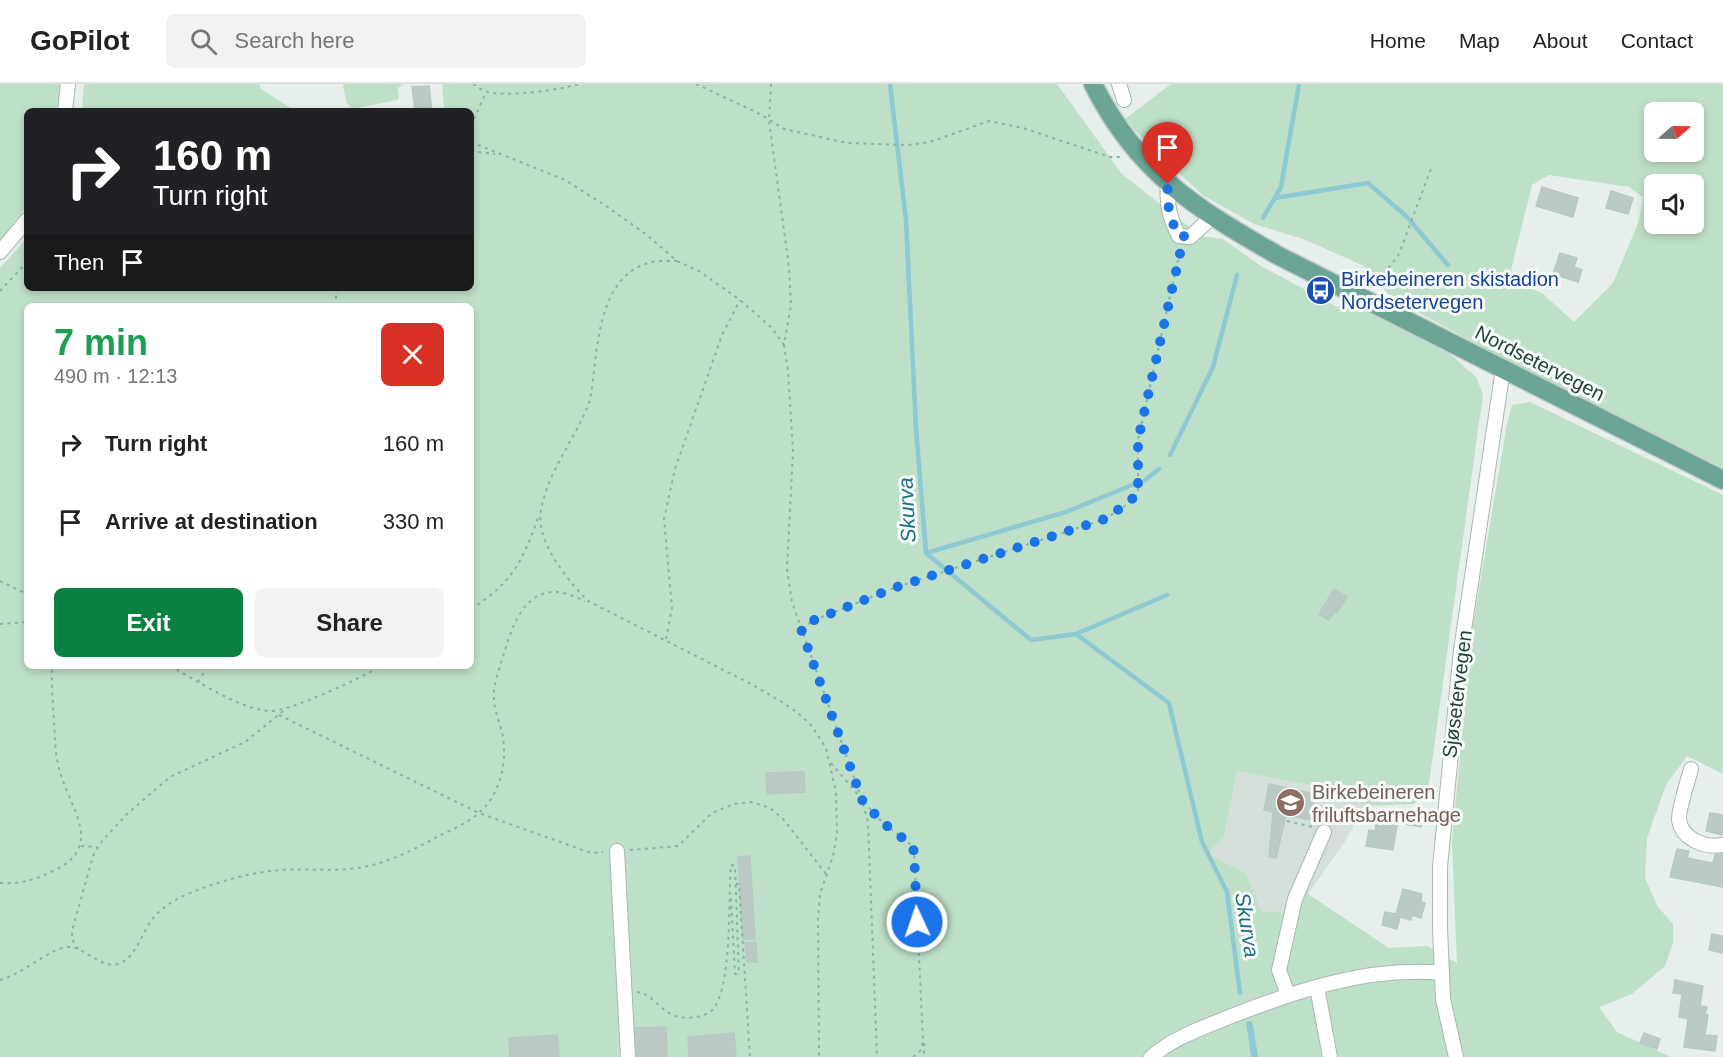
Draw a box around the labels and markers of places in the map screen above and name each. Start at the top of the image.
pin [1142,122,1193,184]
place label: Birkebeineren skistadion Nordsetervegen [1341,268,1559,313]
bus stop icon: Birkebeineren skistadion Nordsetervegen [1304,274,1336,306]
place label: Birkebeineren friluftsbarnehage [1312,781,1461,826]
school or university icon: Birkebeineren friluftsbarnehage [1275,787,1307,819]

